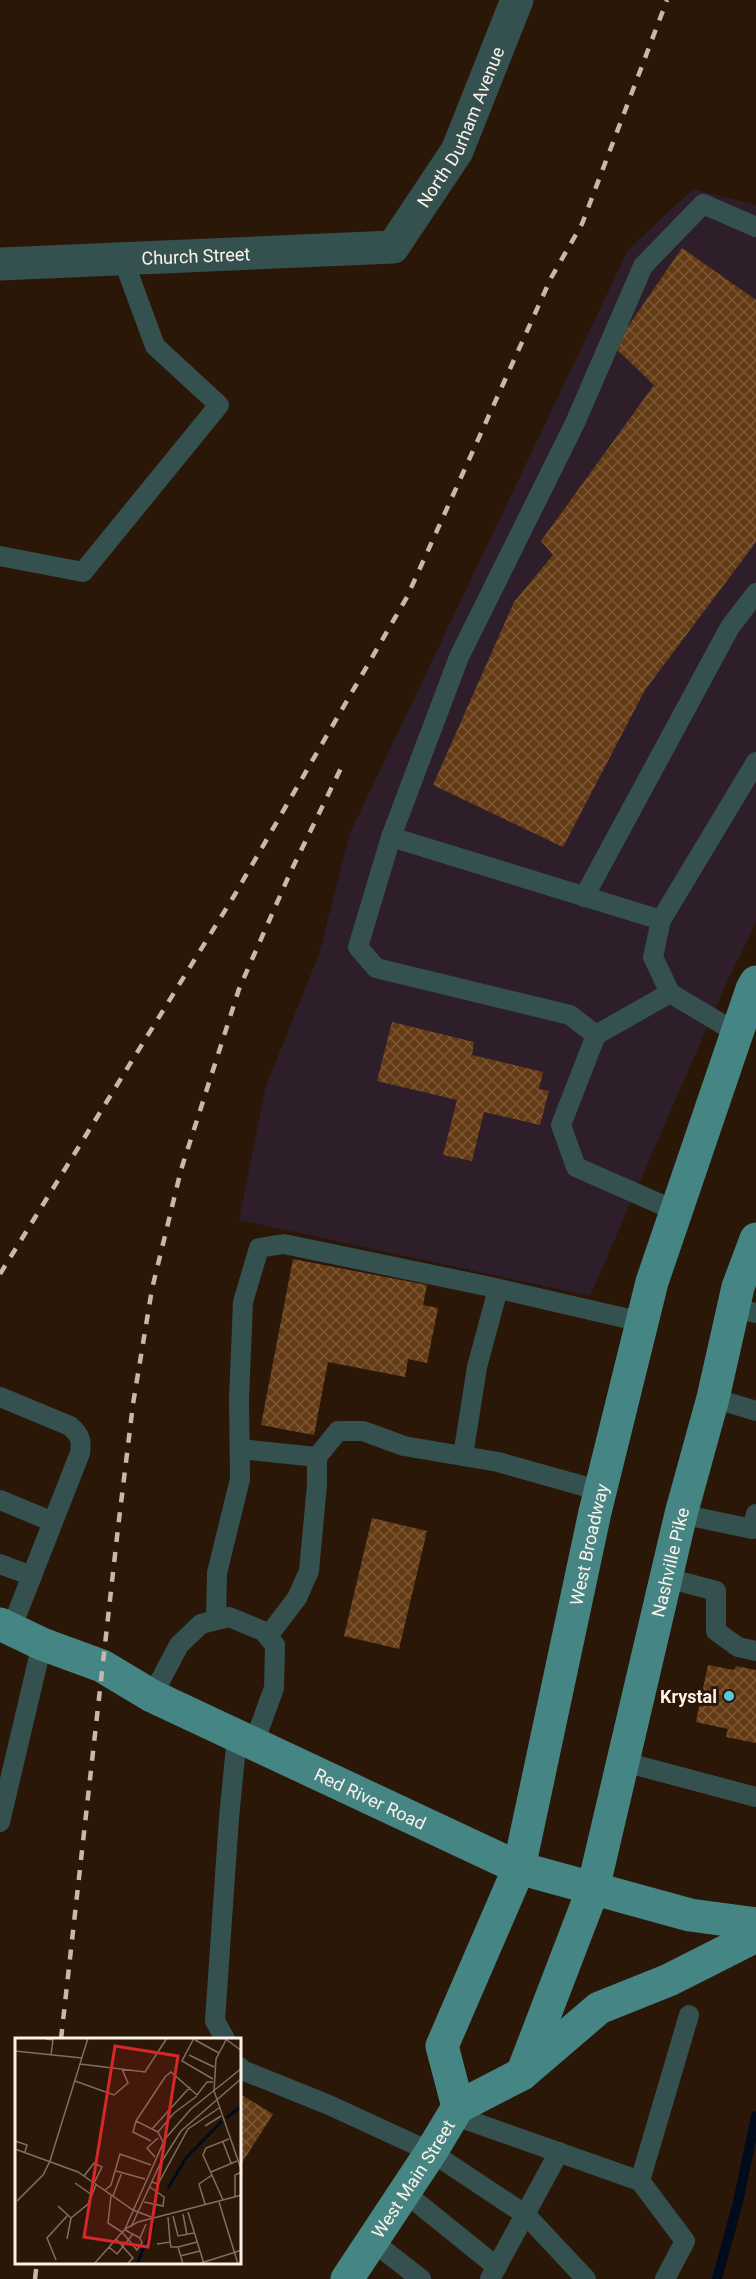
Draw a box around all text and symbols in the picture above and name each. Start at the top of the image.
street label: North Durham Avenue [412,43,508,211]
street label: Church Street [141,243,251,268]
street label: West Broadway [565,1481,612,1607]
street label: Nashville Pike [647,1505,693,1619]
place label: Krystal [660,1686,717,1707]
marker: Krystal [722,1689,736,1703]
street label: Red River Road [311,1763,430,1834]
inset map [15,2038,242,2264]
street label: West Main Street [367,2116,459,2242]

